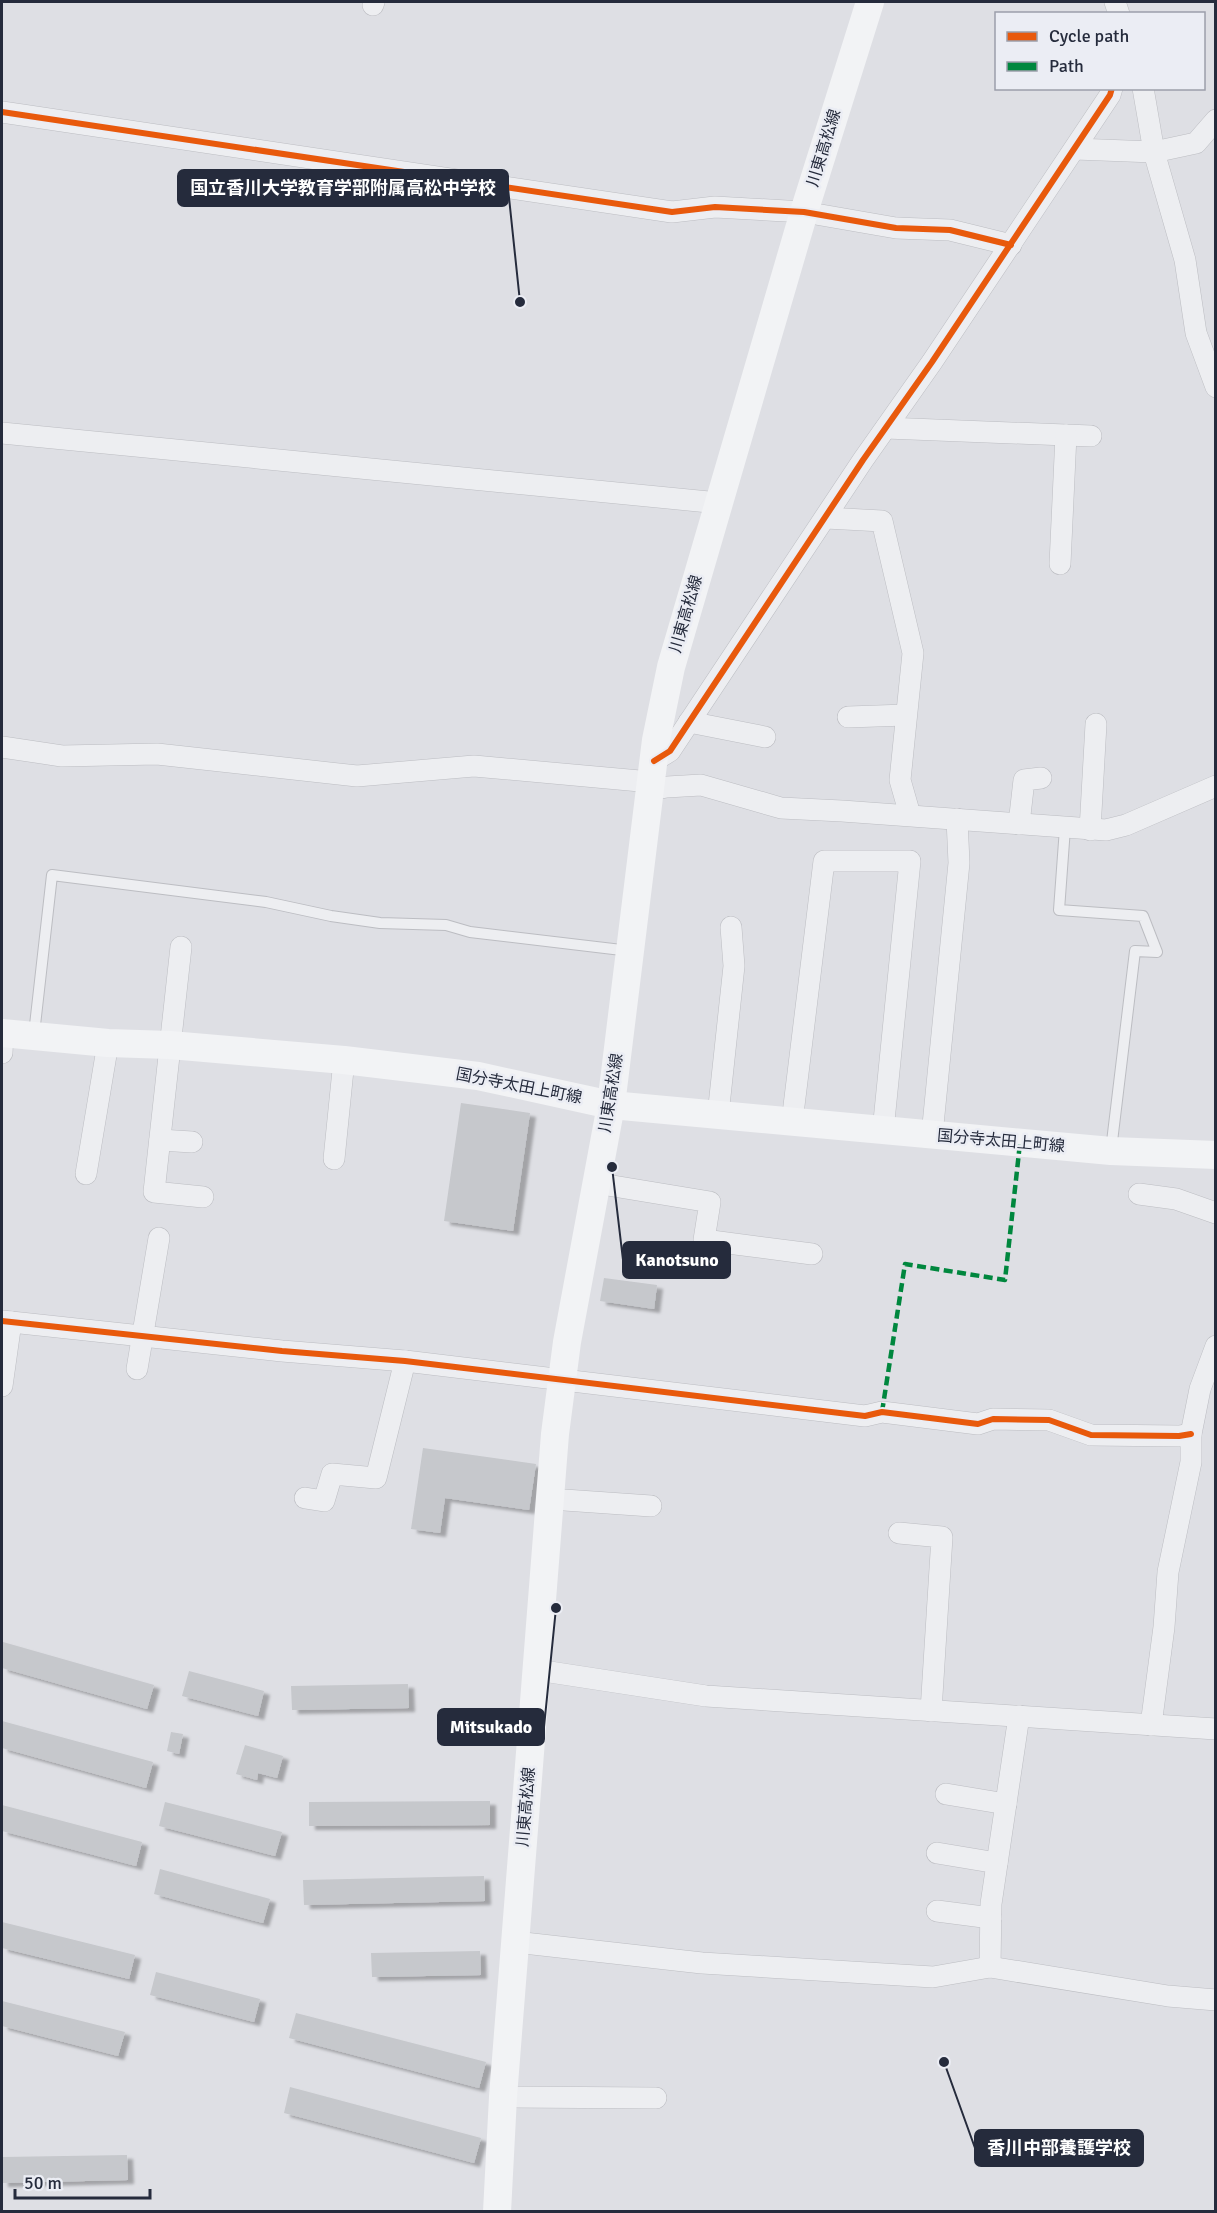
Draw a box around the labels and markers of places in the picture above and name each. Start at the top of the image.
callout: 国立香川大学教育学部附属高松中学校 [178,170,508,206]
callout: Kanotsuno [623,1242,730,1278]
callout: Mitsukado [438,1709,544,1745]
callout: 香川中部養護学校 [975,2130,1143,2166]

